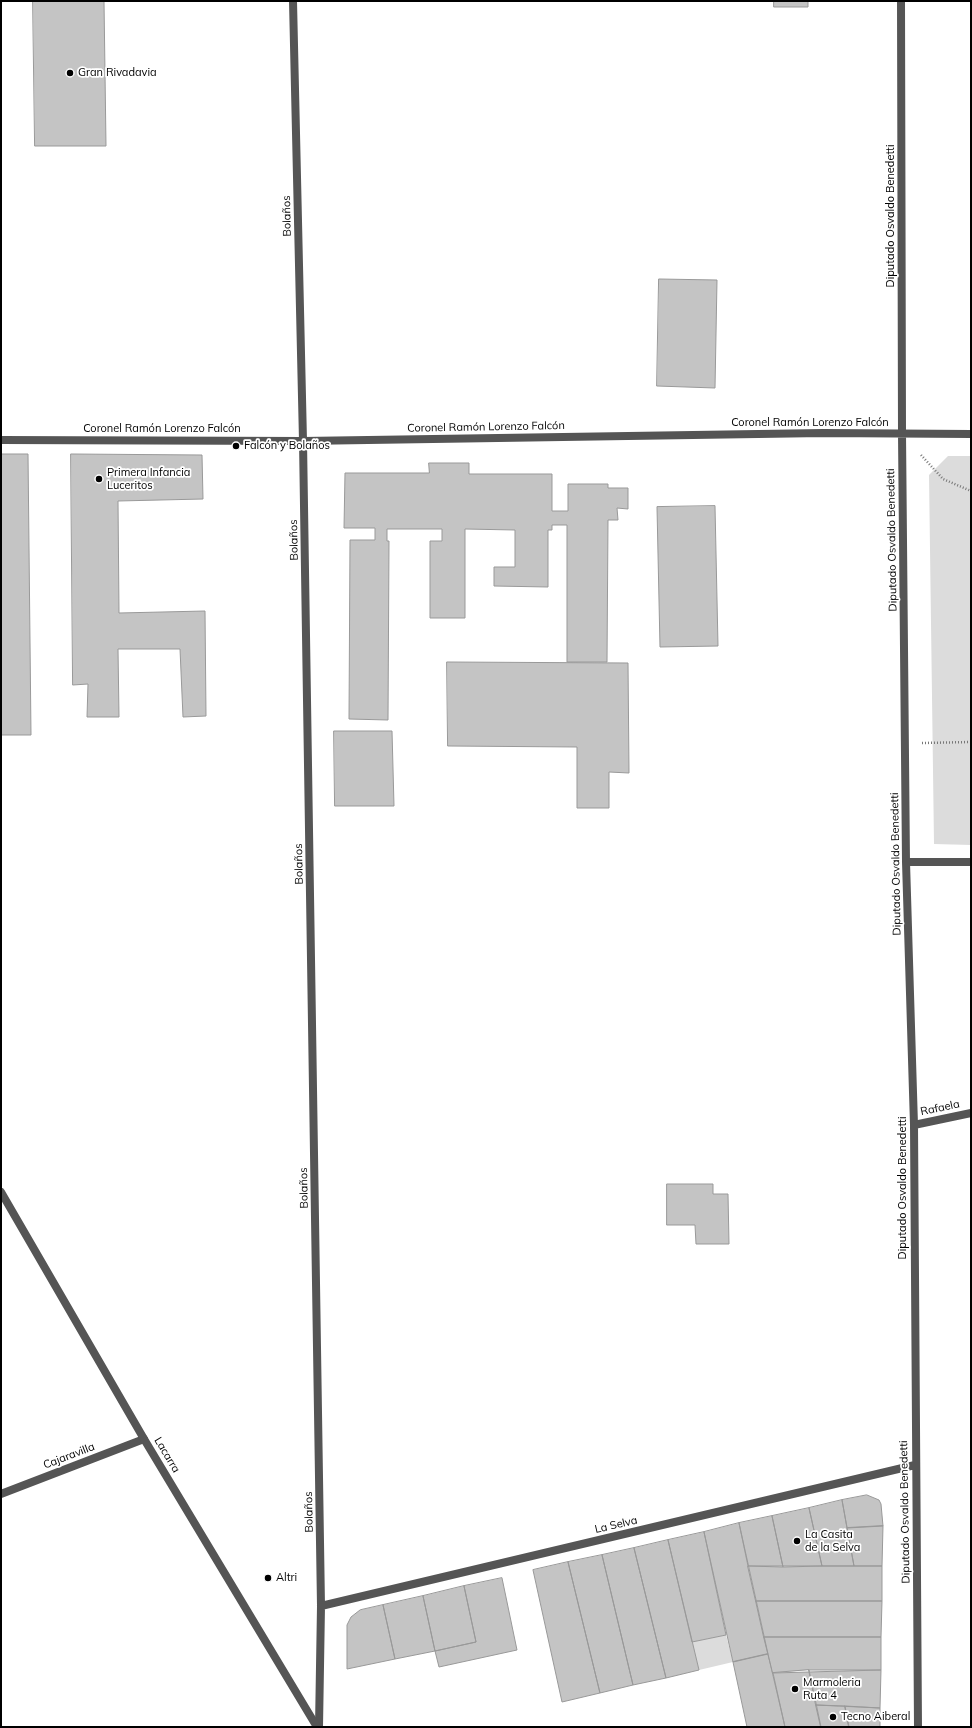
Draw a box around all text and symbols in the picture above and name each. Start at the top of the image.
place label: Gran Rivadavia [78,66,157,80]
marker: Gran Rivadavia [65,68,75,78]
street label: Diputado Osvaldo Benedetti [884,144,898,288]
street label: Bolaños [280,195,294,237]
street label: Coronel Ramón Lorenzo Falcón [731,416,889,430]
street label: Coronel Ramón Lorenzo Falcón [407,419,565,435]
street label: Coronel Ramón Lorenzo Falcón [83,422,241,436]
place label: Falcón y Bolaños [244,439,330,453]
marker: Falcón y Bolaños [231,441,241,451]
place label: Primera Infancia Luceritos [107,466,190,492]
street label: Diputado Osvaldo Benedetti [884,468,900,612]
marker: Primera Infancia Luceritos [94,474,104,484]
street label: Bolaños [287,519,301,561]
street label: Diputado Osvaldo Benedetti [888,792,904,936]
street label: Bolaños [292,843,306,885]
street label: Rafaela [919,1097,961,1119]
street label: Diputado Osvaldo Benedetti [896,1116,910,1260]
street label: Bolaños [297,1167,311,1209]
street label: Lacarra [151,1435,183,1475]
street label: Cajaravilla [41,1440,97,1472]
street label: Diputado Osvaldo Benedetti [897,1440,913,1584]
street label: Bolaños [302,1491,316,1533]
street label: La Selva [593,1514,639,1536]
place label: La Casita de la Selva [805,1528,860,1554]
marker: La Casita de la Selva [792,1536,802,1546]
place label: Altri [276,1571,297,1585]
marker: Altri [263,1573,273,1583]
place label: Marmoleria Ruta 4 [803,1676,861,1702]
marker: Marmoleria Ruta 4 [790,1684,800,1694]
place label: Tecno Aiberal [841,1710,910,1724]
marker: Tecno Aiberal [828,1712,838,1722]

